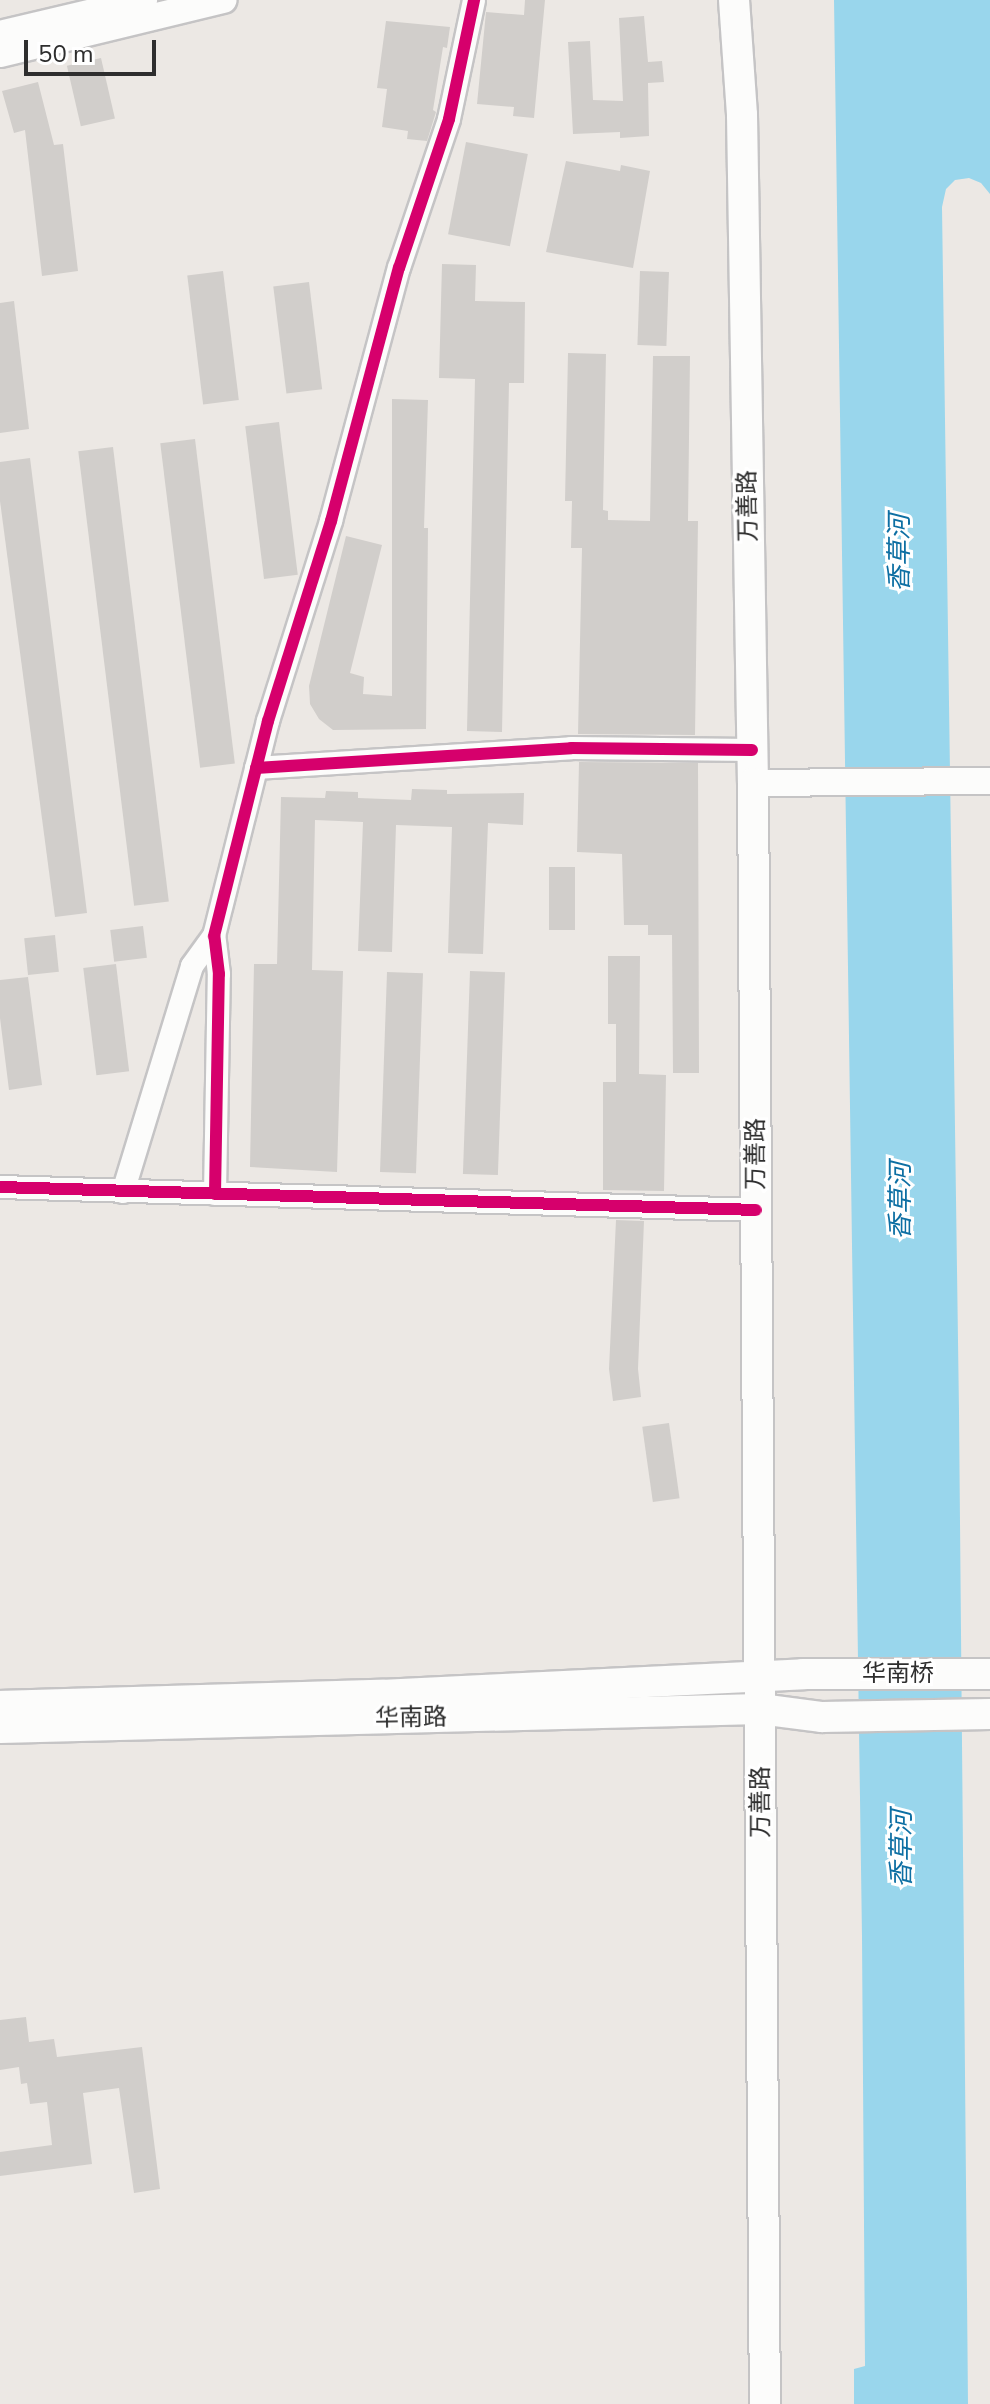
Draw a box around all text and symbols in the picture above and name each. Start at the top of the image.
scale bar [28,24,160,74]
text: 50 m [38,38,94,70]
street label: 万善路 [733,470,763,542]
water label: 香草河 [884,514,916,592]
street label: 万善路 [742,1118,770,1190]
water label: 香草河 [885,1162,917,1240]
street label: 华南桥 [862,1660,934,1688]
street label: 华南路 [375,1703,447,1733]
street label: 万善路 [747,1766,775,1838]
water label: 香草河 [886,1810,918,1888]

